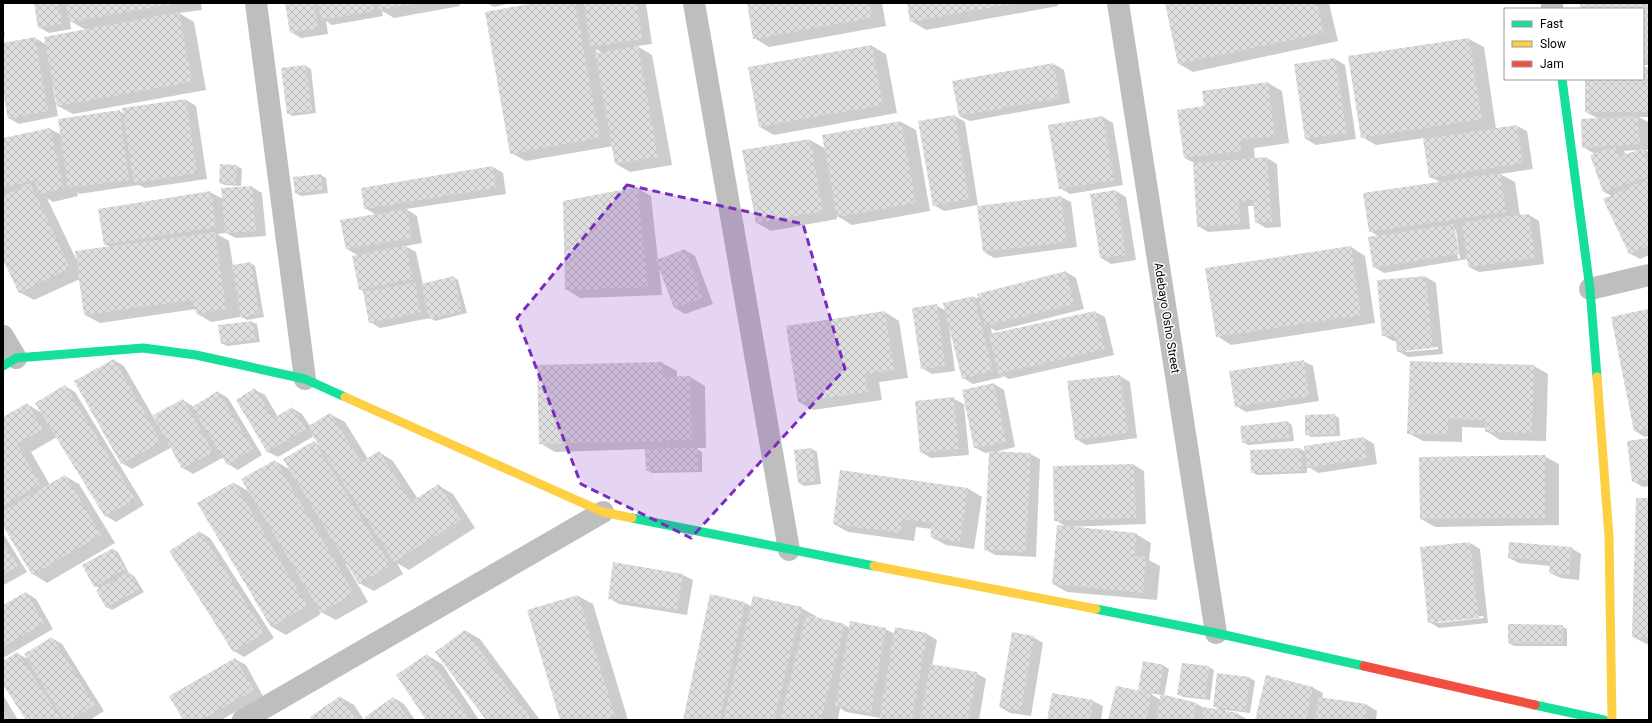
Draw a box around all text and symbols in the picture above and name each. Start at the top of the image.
legend [1504,8,1644,80]
text: Fast [1540,17,1563,31]
text: Slow [1540,37,1566,51]
text: Jam [1540,57,1564,71]
street label: Adebayo Osho Street [1151,262,1183,375]

